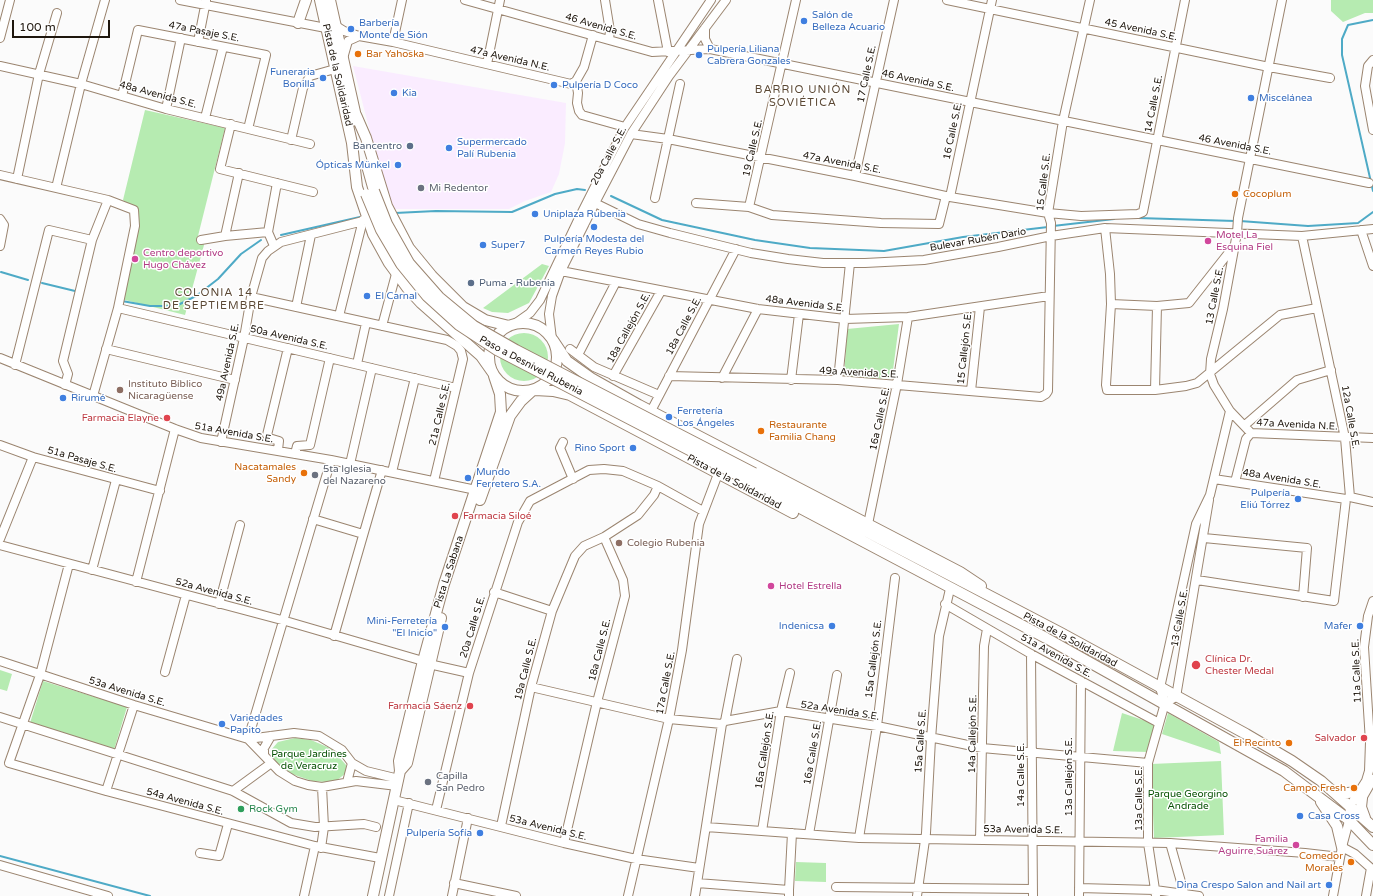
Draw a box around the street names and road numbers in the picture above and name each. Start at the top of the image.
street label: 46 Avenida S.E. [564,11,638,43]
street label: 45 Avenida S.E. [1104,16,1178,44]
street label: 47a Pasaje S.E. [168,19,240,45]
street label: Pista de la Solidaridad [319,23,355,127]
street label: 47a Avenida N.E. [469,44,551,74]
street label: 17 Calle S.E. [855,44,879,104]
street label: 46 Avenida S.E. [881,67,955,95]
street label: 14 Calle S.E. [1143,74,1165,134]
street label: 48a Avenida S.E. [118,79,198,111]
street label: 16 Calle S.E. [941,101,965,161]
street label: 19 Calle S.E. [741,118,765,178]
street label: 20a Calle S.E. [589,125,629,187]
street label: 46 Avenida S.E. [1198,132,1272,158]
street label: 47a Avenida S.E. [802,150,882,176]
street label: 15 Calle S.E. [1034,152,1054,212]
street label: Bulevar Rubén Darío [929,226,1027,254]
street label: 13 Calle S.E. [1204,266,1226,326]
street label: 18a Callejón S.E. [605,291,653,365]
street label: 48a Avenida S.E. [765,293,845,315]
street label: 18a Calle S.E. [664,295,704,357]
street label: 15 Callejón S.E. [955,311,975,385]
street label: 49a Avenida S.E. [214,322,242,402]
street label: 50a Avenida S.E. [249,323,329,353]
street label: Paso a Desnivel Rubenia [477,334,585,398]
street label: 49a Avenida S.E. [819,365,899,381]
street label: 21a Calle S.E. [427,381,453,447]
street label: 12a Calle S.E. [1339,384,1361,450]
street label: 16a Calle S.E. [867,386,893,452]
street label: 47a Avenida N.E. [1256,417,1338,433]
street label: 51a Avenida S.E. [194,420,274,446]
street label: 51a Pasaje S.E. [46,444,118,476]
street label: Pista de la Solidaridad [685,452,783,512]
street label: 48a Avenida S.E. [1242,467,1322,491]
street label: Pista La Sabana [432,534,466,610]
street label: 52a Avenida S.E. [174,576,254,608]
street label: 13 Calle S.E. [1169,588,1191,648]
street label: 20a Calle S.E. [458,594,488,660]
street label: Pista de la Solidaridad [1021,610,1119,670]
street label: 18a Calle S.E. [586,617,614,683]
street label: 15a Callejón S.E. [863,619,885,699]
street label: 51a Avenida S.E. [1018,631,1094,681]
street label: 19a Calle S.E. [512,636,540,702]
street label: 11a Calle S.E. [1350,639,1364,703]
street label: 17a Calle S.E. [654,650,678,716]
street label: 53a Avenida S.E. [87,675,167,709]
street label: 14a Callejón S.E. [966,694,980,774]
street label: 52a Avenida S.E. [800,699,880,723]
street label: 15a Calle S.E. [913,708,929,774]
street label: 16a Callejón S.E. [753,710,777,790]
street label: 16a Calle S.E. [802,720,824,786]
street label: 13a Callejón S.E. [1063,737,1075,817]
street label: 14a Calle S.E. [1015,743,1027,807]
street label: 13a Calle S.E. [1133,767,1145,831]
street label: 54a Avenida S.E. [145,786,225,818]
street label: 53a Avenida S.E. [508,813,588,843]
street label: 53a Avenida S.E. [983,823,1063,837]

